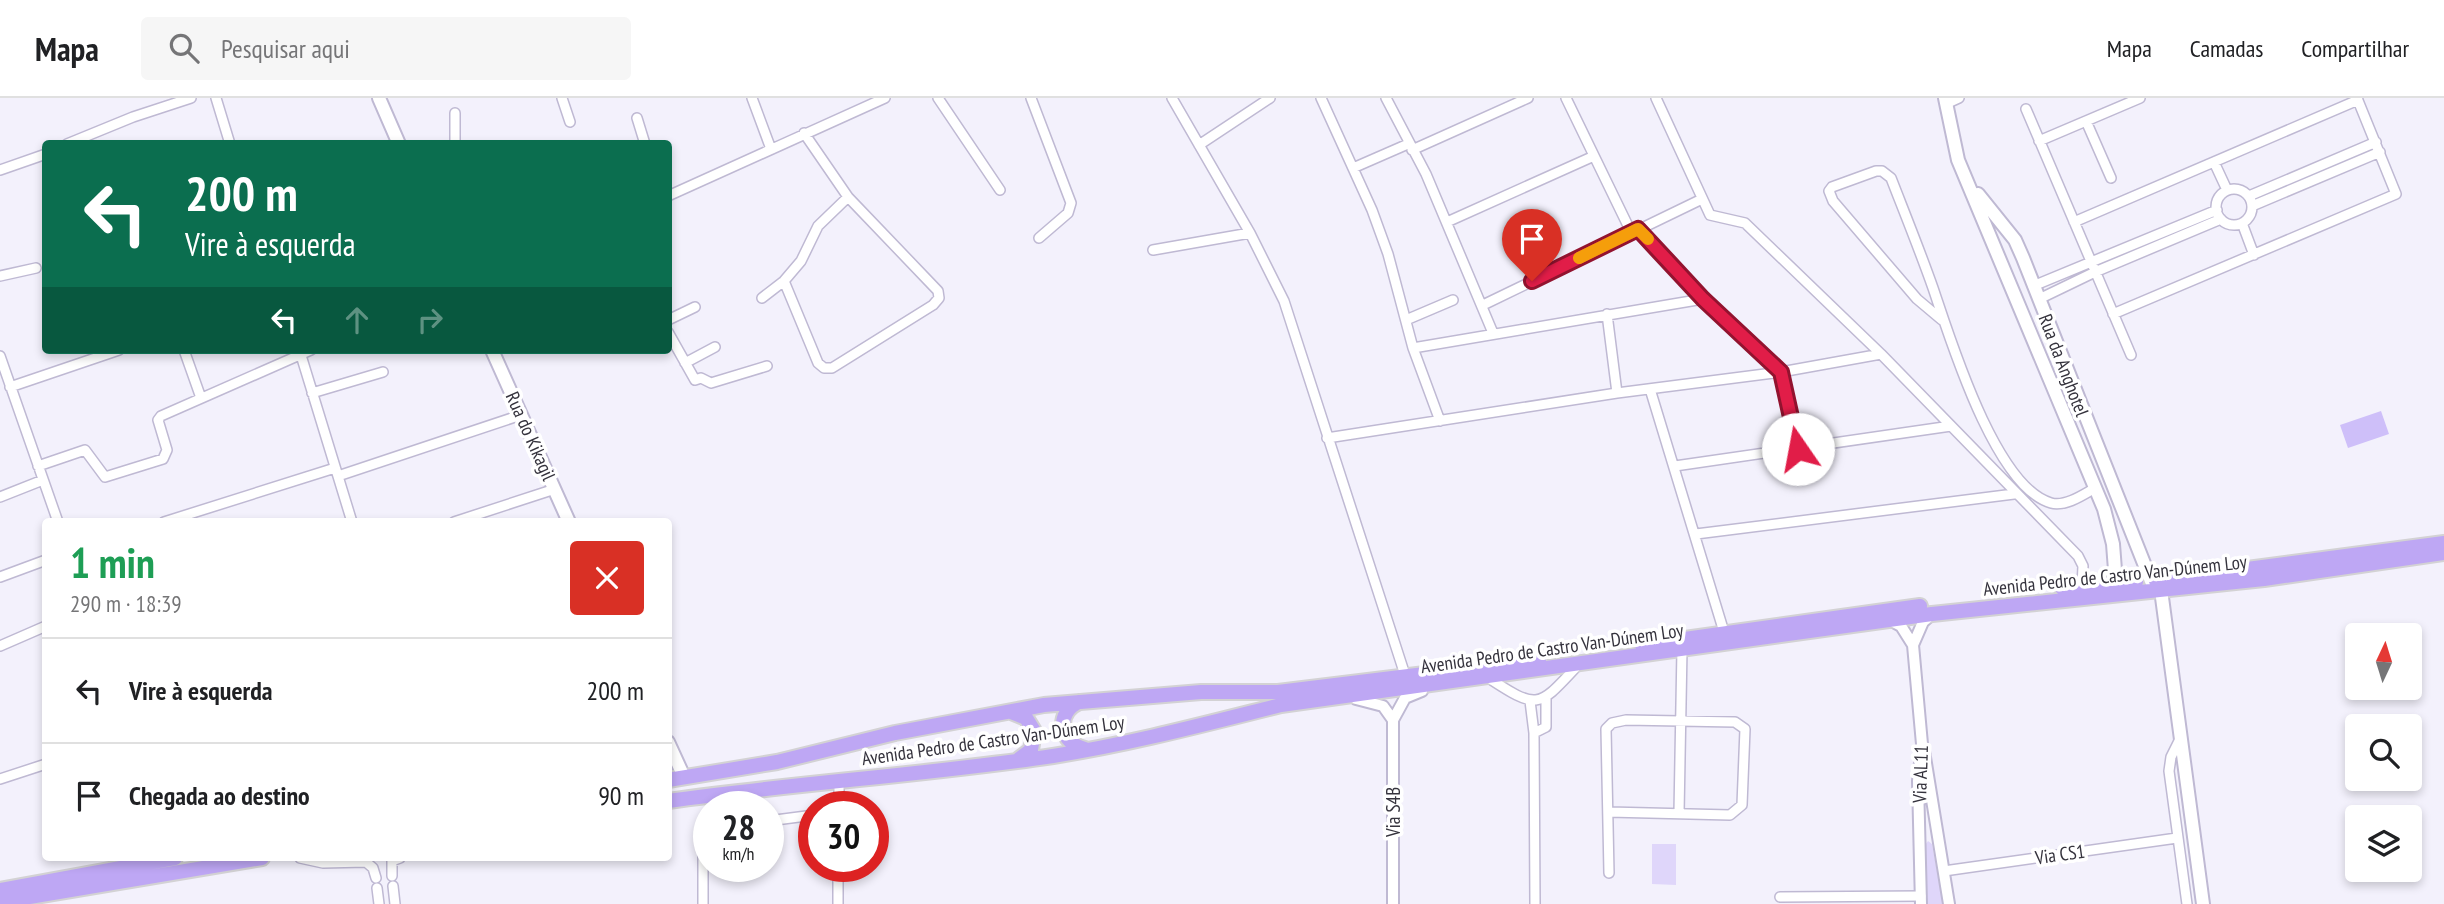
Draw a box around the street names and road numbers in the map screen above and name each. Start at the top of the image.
street label: Rua da Anghotel [2033,310,2095,420]
street label: Rua do Kikagil [501,388,561,485]
street label: Avenida Pedro de Castro Van-Dúnem Loy [1982,549,2249,601]
street label: Avenida Pedro de Castro Van-Dúnem Loy [1419,618,1686,678]
street label: Avenida Pedro de Castro Van-Dúnem Loy [860,710,1127,770]
street label: Via AL11 [1907,745,1933,804]
street label: Via S4B [1381,787,1405,838]
street label: Via CS1 [2033,839,2086,869]

